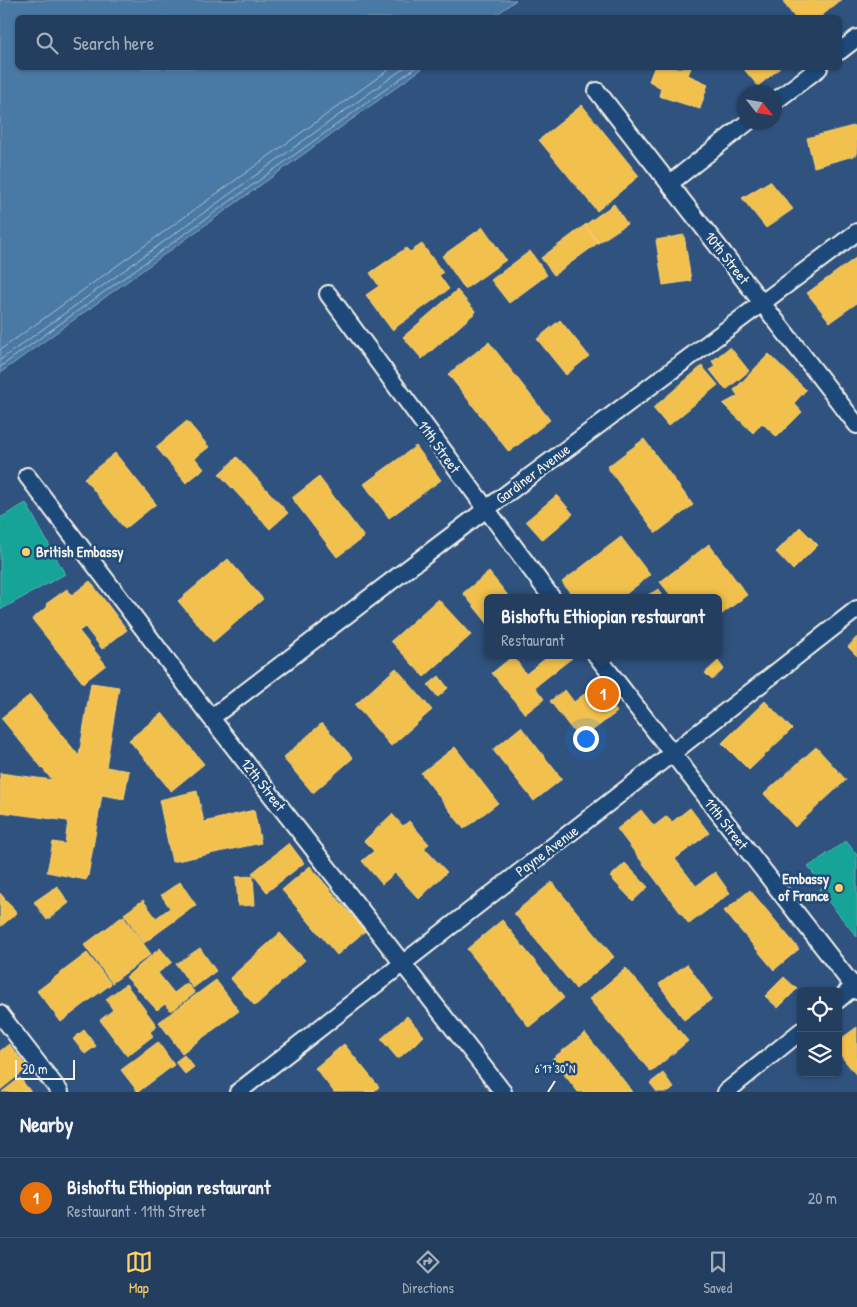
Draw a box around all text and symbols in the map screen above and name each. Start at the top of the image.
search box [15,15,842,70]
icon: search [33,29,61,57]
text: Search here [73,30,154,56]
north arrow [737,85,782,130]
street label: 10th Street [700,227,755,289]
street label: 11th Street [413,416,466,478]
street label: Gardiner Avenue [491,439,574,508]
place label: British Embassy [36,541,124,563]
marker: British Embassy [20,546,32,558]
popup [484,594,722,659]
text: Bishoftu Ethiopian restaurant [501,603,705,629]
text: Restaurant [501,629,564,651]
pin: 1 [587,675,619,713]
your location [573,726,599,752]
street label: 12th Street [236,754,291,816]
street label: 11th Street [699,793,754,855]
street label: Payne Avenue [511,820,582,881]
place label: Embassy of France [778,868,830,906]
marker: Embassy of France [833,882,845,894]
map controls [797,987,842,1077]
button: locate [797,987,842,1032]
button: layers [797,1032,842,1077]
scale bar [15,1057,75,1080]
text: 20 m [22,1059,48,1078]
text: 6°17'30"N [535,1060,575,1077]
text: Nearby [20,1110,73,1139]
text: Bishoftu Ethiopian restaurant [67,1174,270,1200]
text: 1 [33,1187,39,1209]
text: 20 m [808,1187,837,1209]
text: Restaurant · 11th Street [67,1200,205,1222]
tab: Map [125,1248,153,1297]
tab: Directions [402,1248,454,1297]
tab: Saved [704,1248,732,1297]

